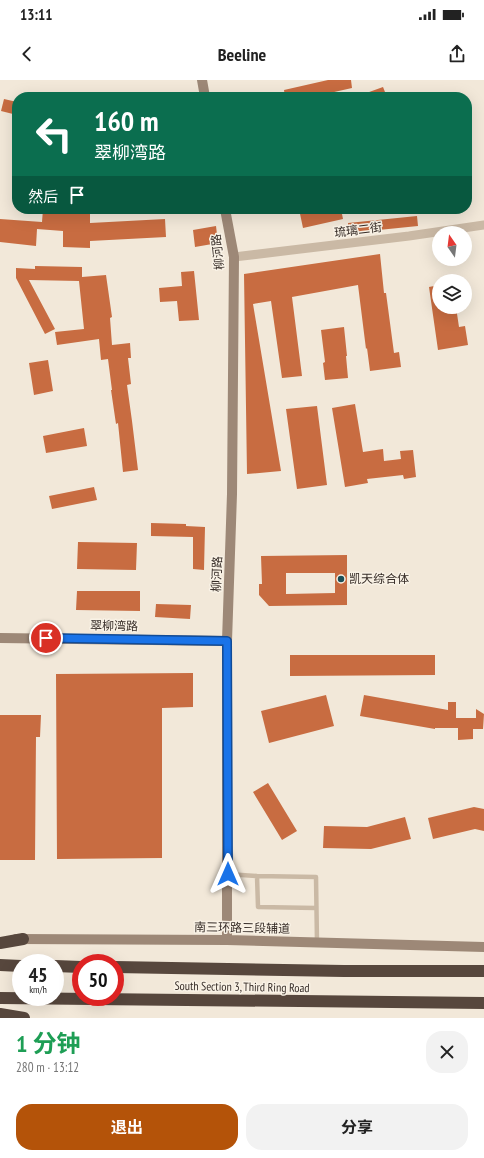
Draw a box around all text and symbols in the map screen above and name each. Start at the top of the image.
text: 13:11 [20,5,52,24]
icon: back [16,43,38,65]
text: Beeline [218,43,266,66]
icon: share [446,43,468,65]
text: 160 m [94,102,158,139]
icon: left [28,108,80,160]
text: 翠柳湾路 [94,141,166,164]
icon: arrive [66,184,88,206]
text: 然后 [28,187,58,206]
street label: 琉璃二街 [333,219,383,240]
north arrow [432,226,472,266]
map controls [432,226,472,314]
street label: 柳河路 [208,233,227,271]
button: layers [432,274,472,314]
street label: 柳河路 [208,556,225,592]
place label: 凯天综合体 [349,571,409,586]
marker: 凯天综合体 [336,574,346,584]
street label: 翠柳湾路 [90,618,138,633]
pin [29,621,63,655]
icon: arrive [35,627,57,649]
position arrow [207,853,249,895]
street label: 南三环路三段辅道 [194,919,290,936]
speed limit sign: 50 [72,954,124,1006]
text: 45 [28,962,48,988]
street label: South Section 3, Third Ring Road [174,978,310,995]
text: km/h [29,983,47,996]
text: 1 分钟 [16,1028,80,1059]
button: close [426,1031,468,1073]
text: 280 m · 13:12 [16,1059,79,1076]
button: 退出 [16,1104,238,1150]
button: 分享 [246,1104,468,1150]

